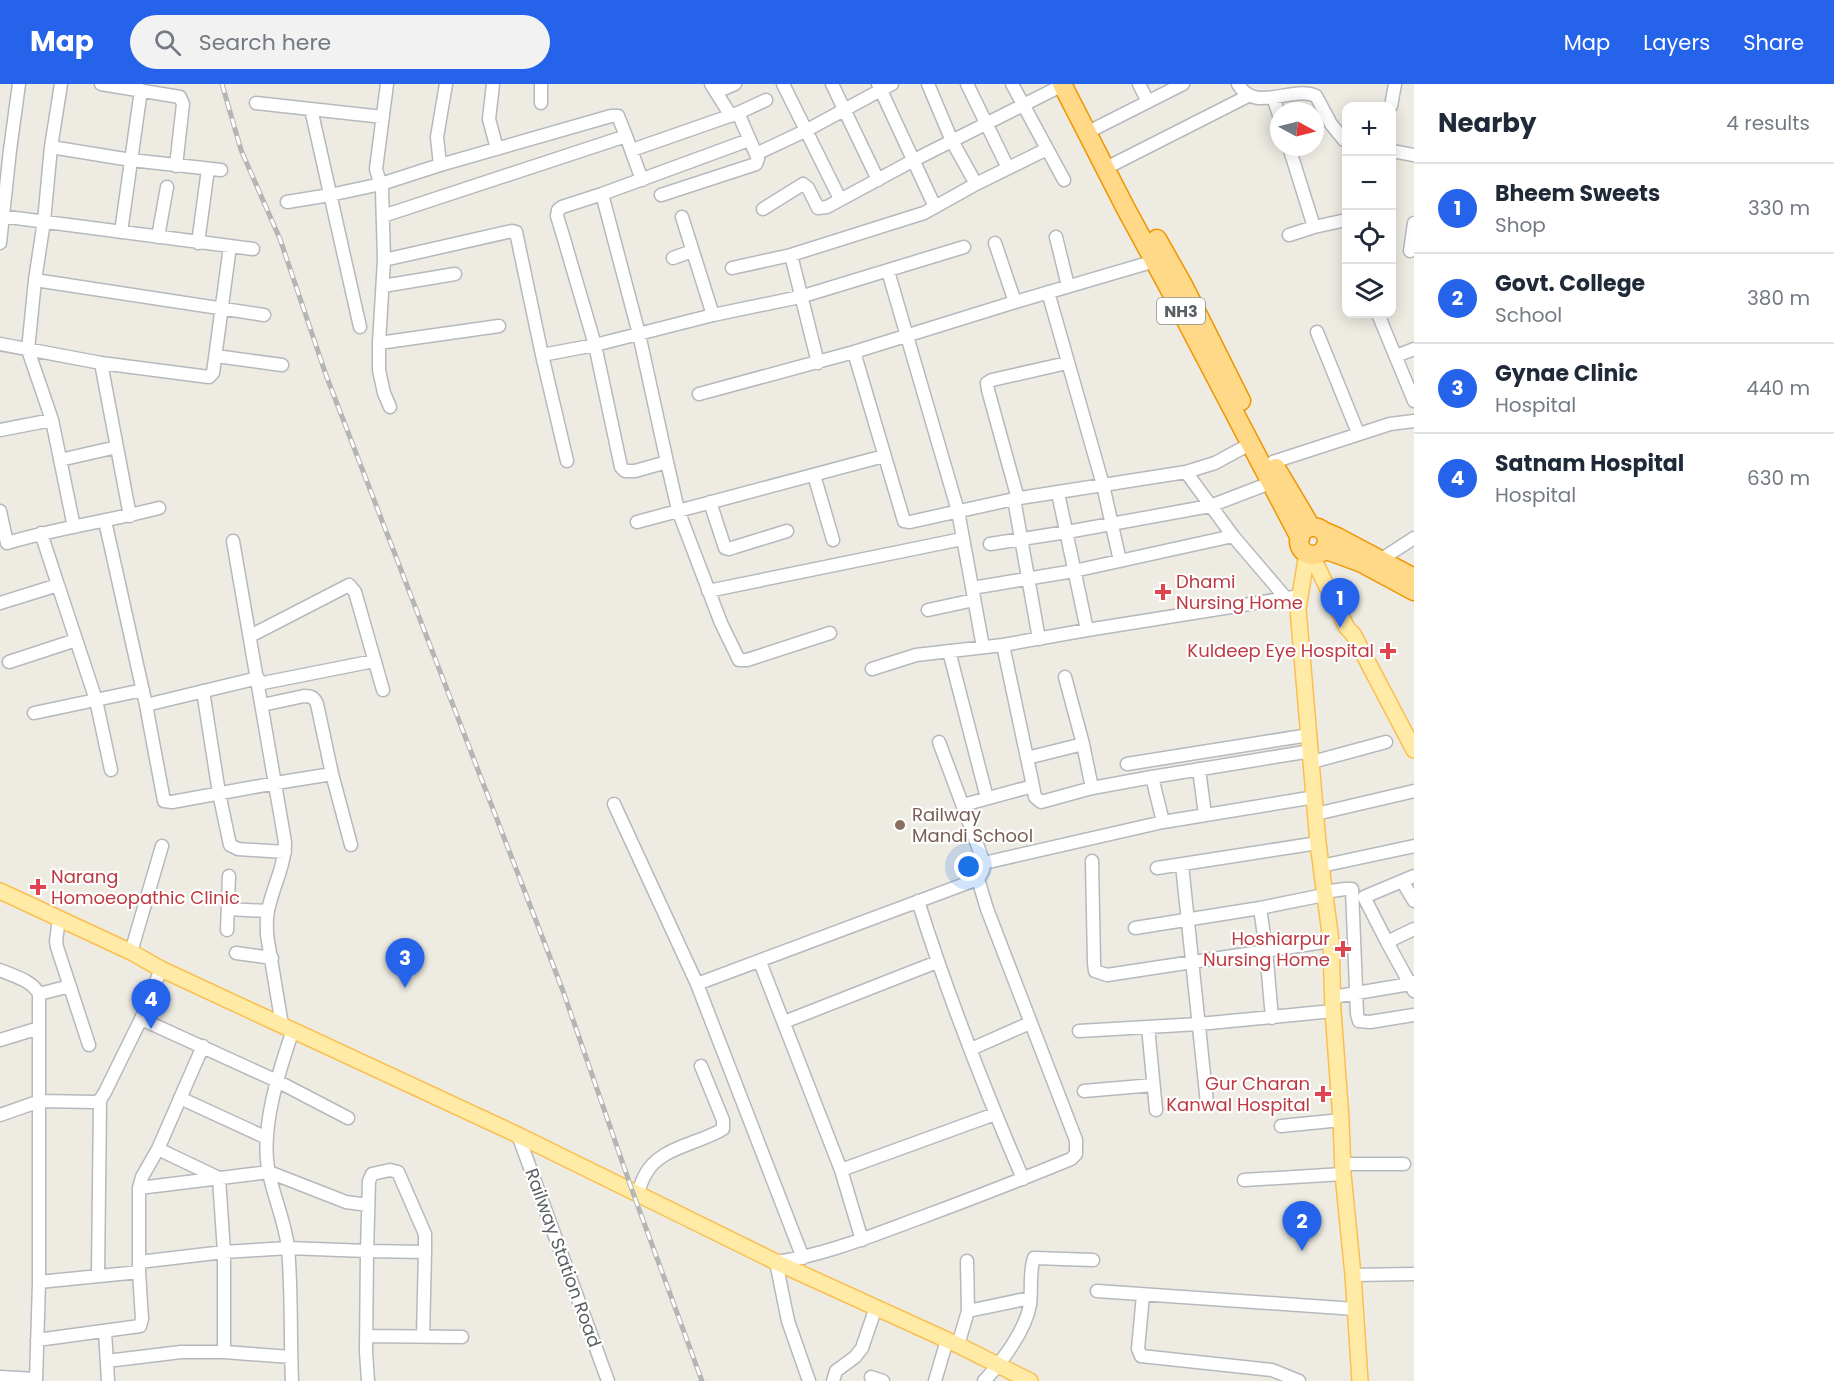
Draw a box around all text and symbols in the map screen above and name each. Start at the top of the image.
search box [130,15,550,69]
text: Map [30,22,94,61]
icon: search [151,26,184,59]
text: Search here [199,27,331,58]
text: Map [1564,28,1610,57]
text: Layers [1643,28,1710,57]
text: Share [1743,28,1804,57]
north arrow [1270,102,1324,156]
map controls [1342,102,1396,318]
button: + [1342,102,1396,156]
text: Nearby [1438,105,1536,141]
text: 4 results [1726,109,1810,137]
button: − [1342,156,1396,210]
text: Bheem Sweets [1495,178,1660,209]
text: 1 [1454,194,1461,222]
text: 330 m [1748,194,1810,222]
button: locate [1342,210,1396,264]
text: Shop [1495,211,1546,239]
button: layers [1342,264,1396,318]
text: Govt. College [1495,268,1645,299]
text: 2 [1452,284,1463,312]
text: 380 m [1747,284,1810,312]
road number: NH3 [1157,298,1205,324]
text: School [1495,301,1562,329]
text: Gynae Clinic [1495,358,1638,389]
text: 3 [1451,374,1464,402]
text: 440 m [1746,374,1810,402]
text: Hospital [1495,391,1576,419]
text: Satnam Hospital [1495,448,1684,479]
text: 4 [1451,464,1464,492]
text: 630 m [1747,464,1810,492]
text: Hospital [1495,481,1576,509]
place label: Dhami Nursing Home [1176,569,1303,615]
pin: 1 [1320,578,1360,628]
marker: Dhami Nursing Home [1154,583,1172,601]
place label: Kuldeep Eye Hospital [1187,638,1374,663]
marker: Kuldeep Eye Hospital [1379,642,1397,660]
place label: Railway Mandi School [912,802,1033,848]
marker: Railway Mandi School [893,818,907,832]
your location [954,852,983,881]
place label: Narang Homoeopathic Clinic [51,864,240,910]
marker: Narang Homoeopathic Clinic [29,878,47,896]
place label: Hoshiarpur Nursing Home [1203,926,1330,972]
pin: 3 [386,938,424,988]
marker: Hoshiarpur Nursing Home [1334,940,1352,958]
pin: 4 [132,980,170,1029]
place label: Gur Charan Kanwal Hospital [1166,1071,1310,1117]
marker: Gur Charan Kanwal Hospital [1314,1085,1332,1103]
street label: Railway Station Road [519,1165,607,1351]
pin: 2 [1282,1202,1322,1251]

